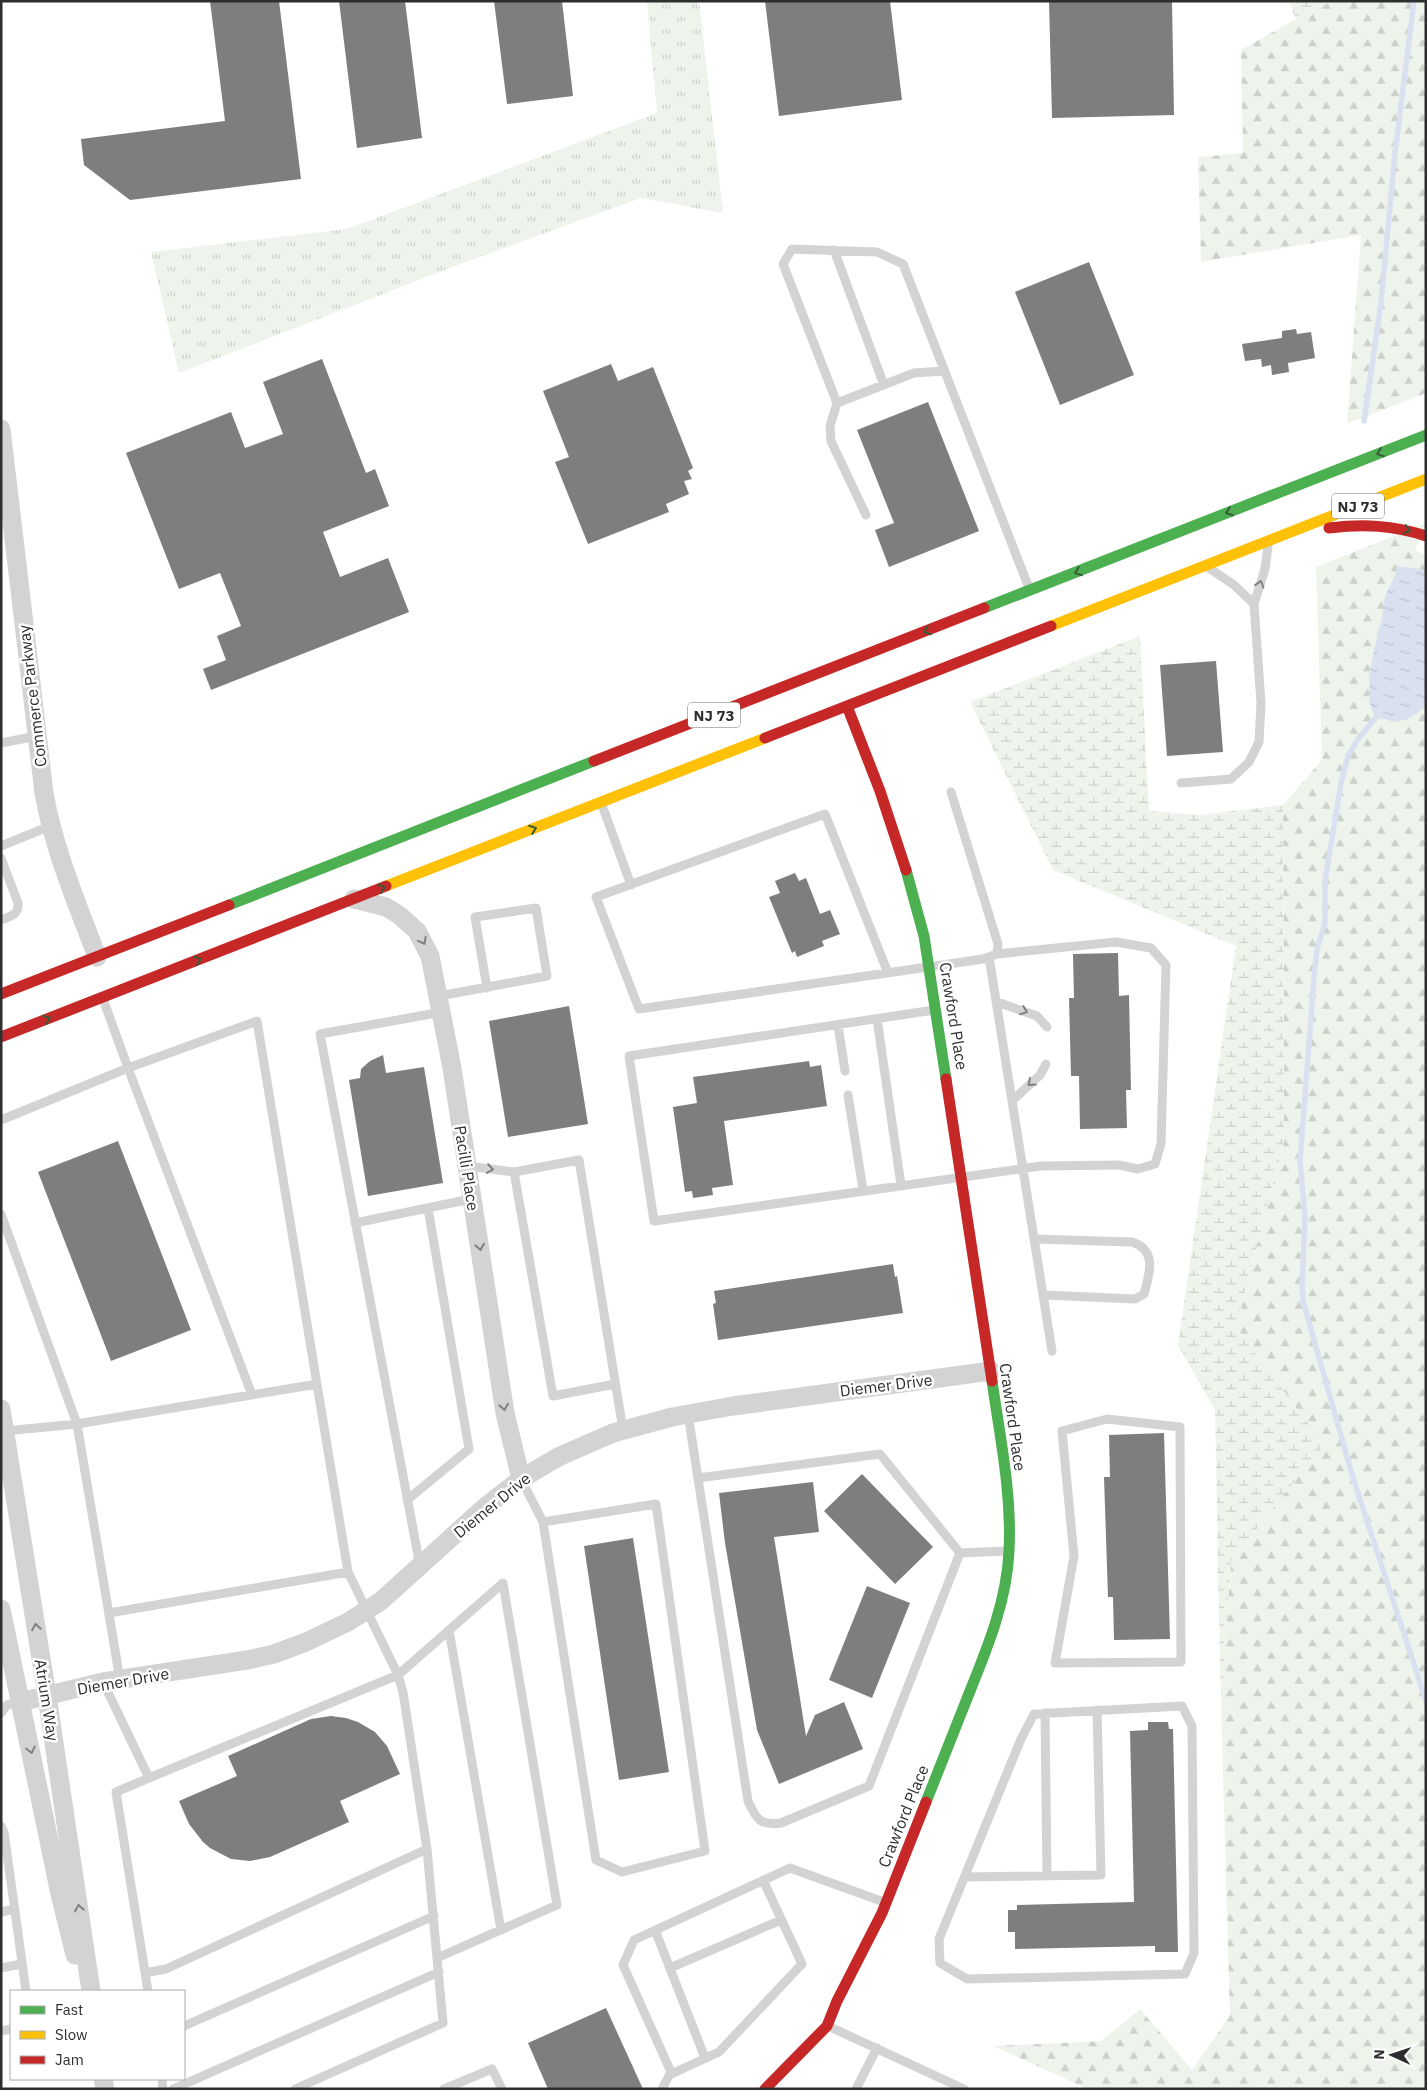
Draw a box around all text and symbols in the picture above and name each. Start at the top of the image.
one-way arrow [1376,447,1385,457]
road number: NJ 73 [1332,494,1384,518]
one-way arrow [1225,506,1234,516]
one-way arrow [1403,524,1412,535]
one-way arrow [1074,565,1083,576]
one-way arrow [1255,580,1265,589]
street label: Commerce Parkway [13,624,51,768]
one-way arrow [923,625,931,635]
road number: NJ 73 [688,702,740,728]
one-way arrow [528,825,537,835]
one-way arrow [377,884,386,894]
one-way arrow [417,936,427,945]
one-way arrow [193,956,202,966]
street label: Crawford Place [936,961,972,1071]
one-way arrow [1019,1005,1028,1015]
one-way arrow [42,1015,50,1025]
one-way arrow [1028,1077,1037,1086]
street label: Pacilli Place [450,1124,484,1212]
one-way arrow [487,1163,495,1174]
one-way arrow [474,1242,484,1251]
street label: Crawford Place [996,1362,1031,1472]
street label: Diemer Drive [839,1369,934,1401]
one-way arrow [499,1403,509,1411]
street label: Diemer Drive [450,1468,535,1542]
one-way arrow [31,1622,42,1630]
street label: Atrium Way [31,1657,63,1743]
street label: Diemer Drive [75,1663,171,1699]
one-way arrow [25,1745,36,1754]
street label: Crawford Place [873,1762,933,1870]
one-way arrow [74,1904,85,1912]
legend [10,1990,185,2080]
text: Fast [55,2000,83,2019]
text: Slow [55,2025,88,2044]
north arrow [1367,2030,1417,2080]
text: N [1370,2049,1388,2060]
text: Jam [55,2050,84,2069]

